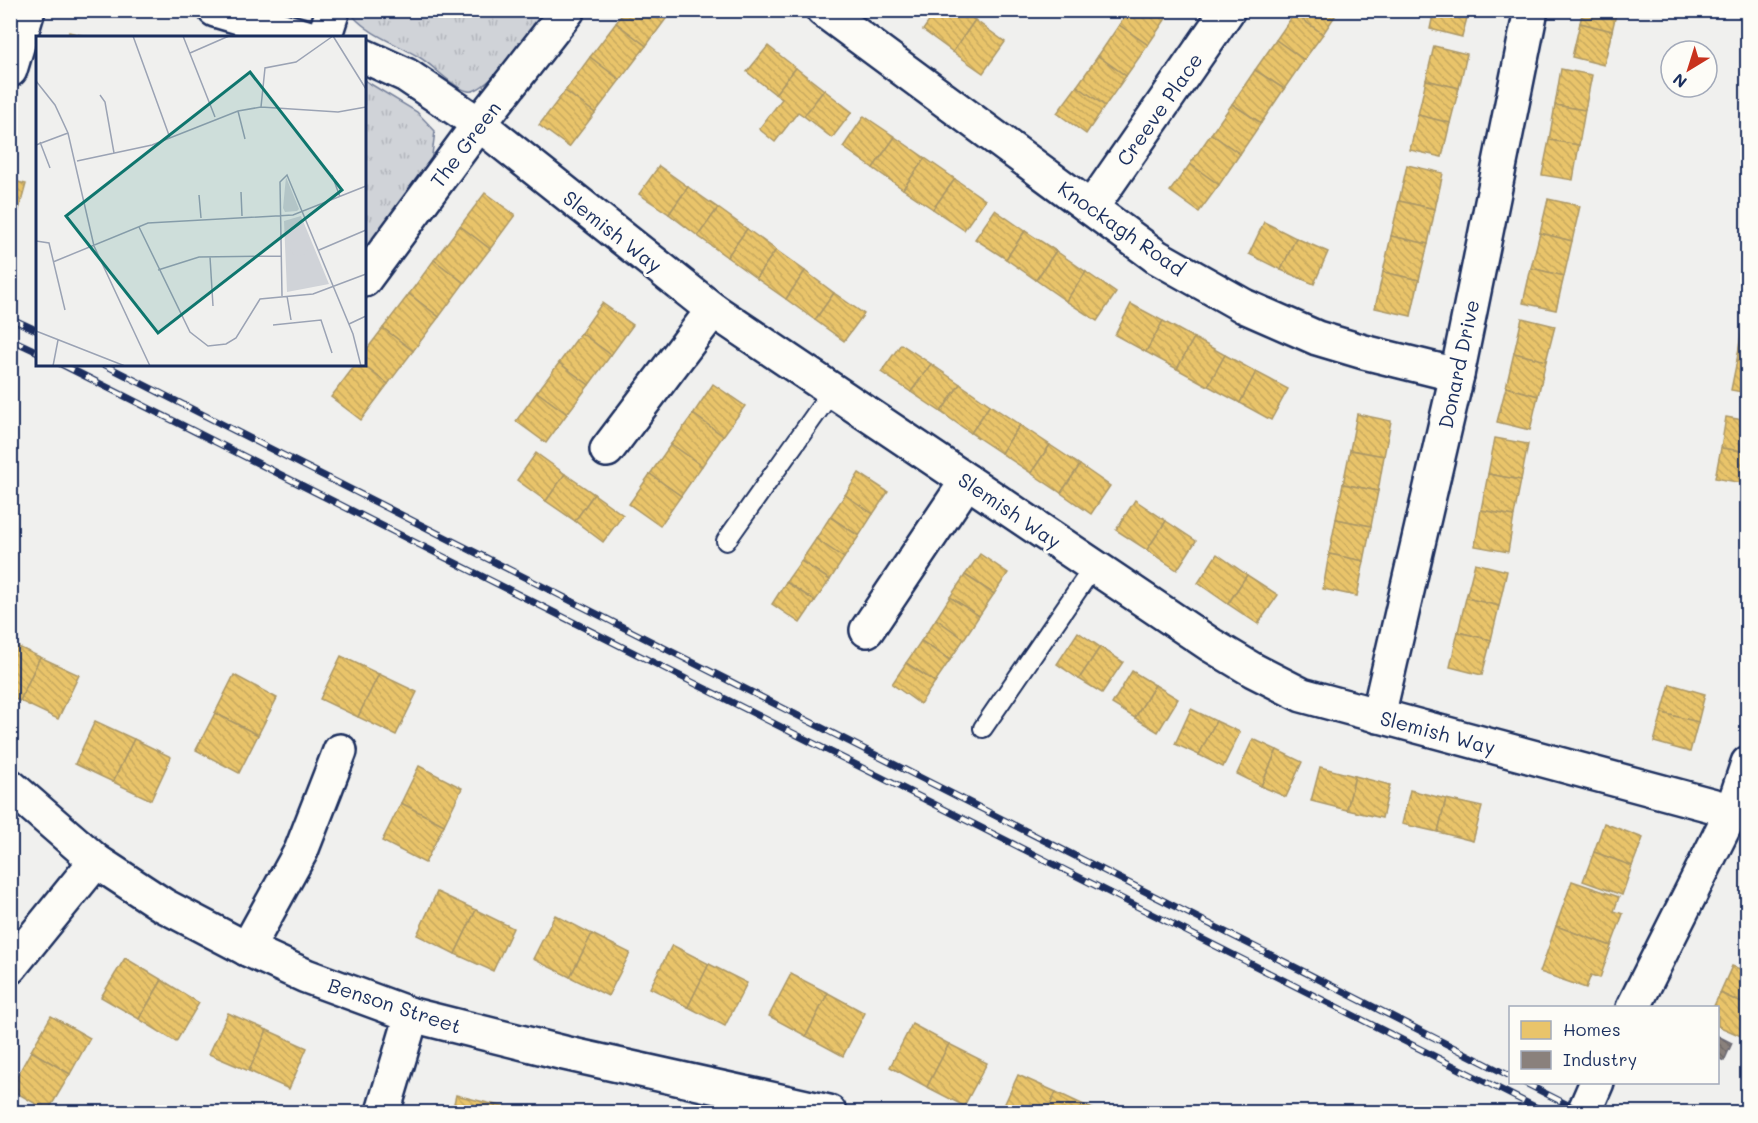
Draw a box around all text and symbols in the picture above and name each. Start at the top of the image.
inset map [36,36,366,366]
north arrow [1659,39,1719,99]
street label: Creeve Place [1110,47,1208,171]
text: N [1668,69,1691,93]
street label: The Green [424,95,506,193]
street label: Knockagh Road [1054,175,1190,281]
street label: Slemish Way [558,184,668,278]
street label: Donard Drive [1432,297,1484,431]
street label: Slemish Way [954,466,1066,554]
street label: Slemish Way [1377,704,1499,760]
street label: Benson Street [325,971,465,1039]
legend [1509,1006,1719,1084]
text: Homes [1563,1017,1621,1041]
text: Industry [1563,1047,1637,1071]

